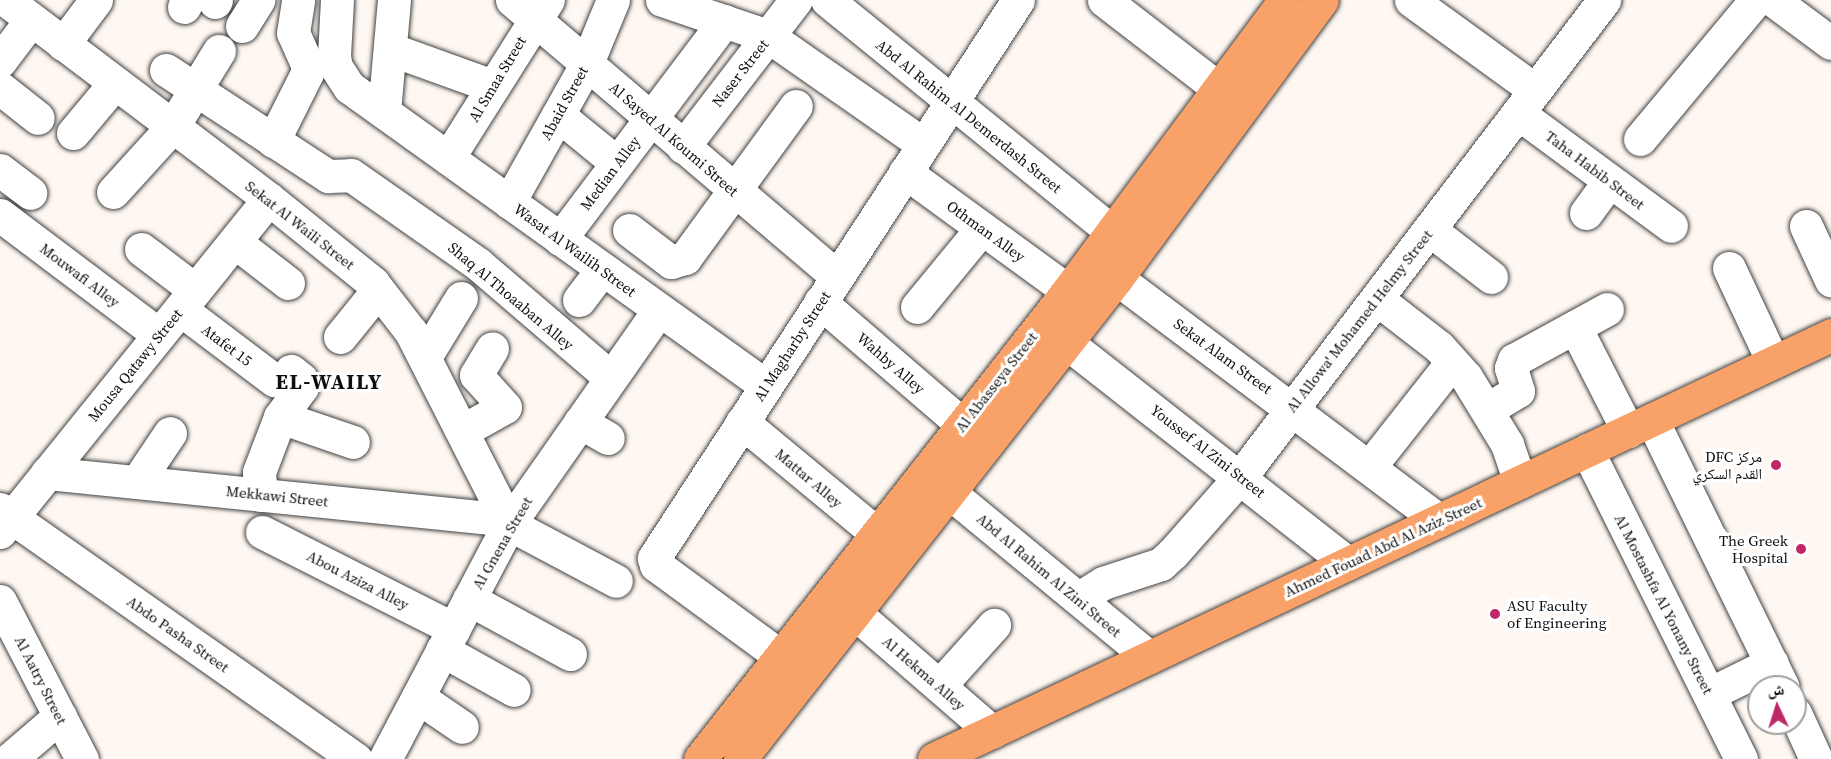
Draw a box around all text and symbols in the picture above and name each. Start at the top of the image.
street label: Al Smaa Street [464,33,530,125]
street label: Naser Street [708,35,772,111]
street label: Abd Al Rahim Al Demerdash Street [873,35,1065,197]
street label: Abaid Street [536,63,592,143]
street label: Al Sayed Al Koumi Street [606,78,742,200]
street label: Taha Habib Street [1542,127,1648,213]
street label: Median Alley [576,132,644,214]
street label: Sekat Al Waili Street [242,177,358,273]
street label: Othman Alley [943,197,1029,265]
street label: Wasat Al Wailih Street [510,199,640,301]
street label: Al Allowa' Mohamed Helmy Street [1282,226,1436,416]
street label: Shaq Al Thoaaban Alley [445,238,577,354]
street label: Mouwafi Alley [37,239,123,311]
street label: Al Magharby Street [750,288,834,404]
street label: Mousa Qatawy Street [84,305,186,425]
street label: Sekat Alam Street [1170,314,1276,398]
street label: Atafet 15 [198,320,256,370]
street label: Al Abasseya Street [951,328,1041,436]
street label: Wahby Alley [853,329,929,397]
district label: EL-WAILY [275,369,383,395]
street label: Youssef Al Zini Street [1147,401,1269,501]
street label: Mattar Alley [772,445,846,511]
place label: DFC مركز القدم السكري [1693,447,1762,482]
marker: DFC مركز القدم السكري [1767,456,1785,474]
street label: Mekkawi Street [225,482,329,510]
street label: Ahmed Fouad Abd Al Aziz Street [1281,493,1485,601]
street label: Al Gnena Street [468,494,536,592]
street label: Abd Al Rahim Al Zini Street [973,509,1125,641]
street label: Al Mostashfa Al Yonany Street [1611,511,1717,697]
place label: The Greek Hospital [1719,531,1788,566]
marker: The Greek Hospital [1792,540,1810,558]
street label: Abou Aziza Alley [304,546,412,614]
street label: Abdo Pasha Street [123,592,233,676]
place label: ASU Faculty of Engineering [1507,596,1606,631]
marker: ASU Faculty of Engineering [1488,607,1502,621]
street label: Al Hekma Alley [879,632,969,714]
street label: Al Aatry Street [11,633,71,727]
north arrow [1747,675,1807,735]
text: ش [1767,677,1785,701]

